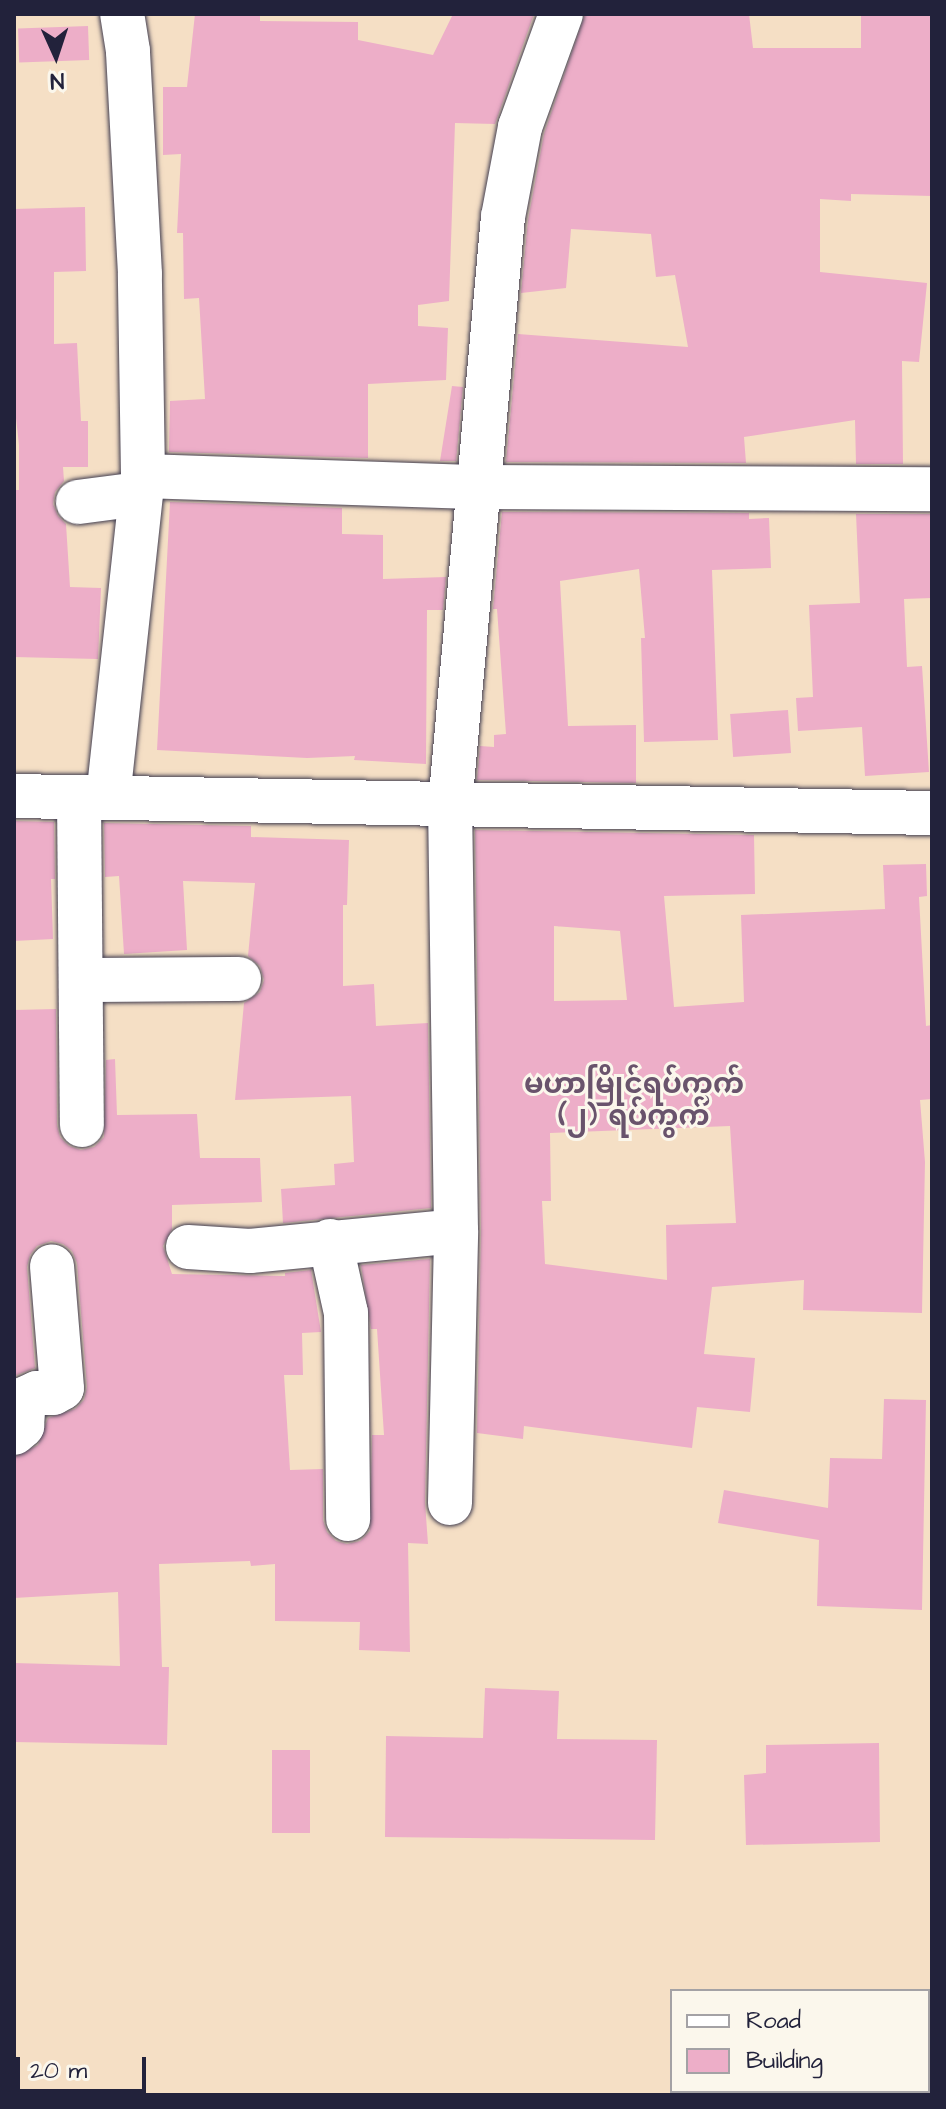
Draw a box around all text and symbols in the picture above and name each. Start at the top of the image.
north arrow [16,16,96,96]
text: N [50,65,65,96]
district label: မဟာမြိုင်ရပ်ကွက် (၂) ရပ်ကွက် [524,1068,744,1134]
legend [670,1989,930,2093]
text: Road [746,2004,801,2038]
scale bar [20,2041,150,2091]
text: Building [746,2044,823,2078]
text: 20 m [30,2054,87,2088]

